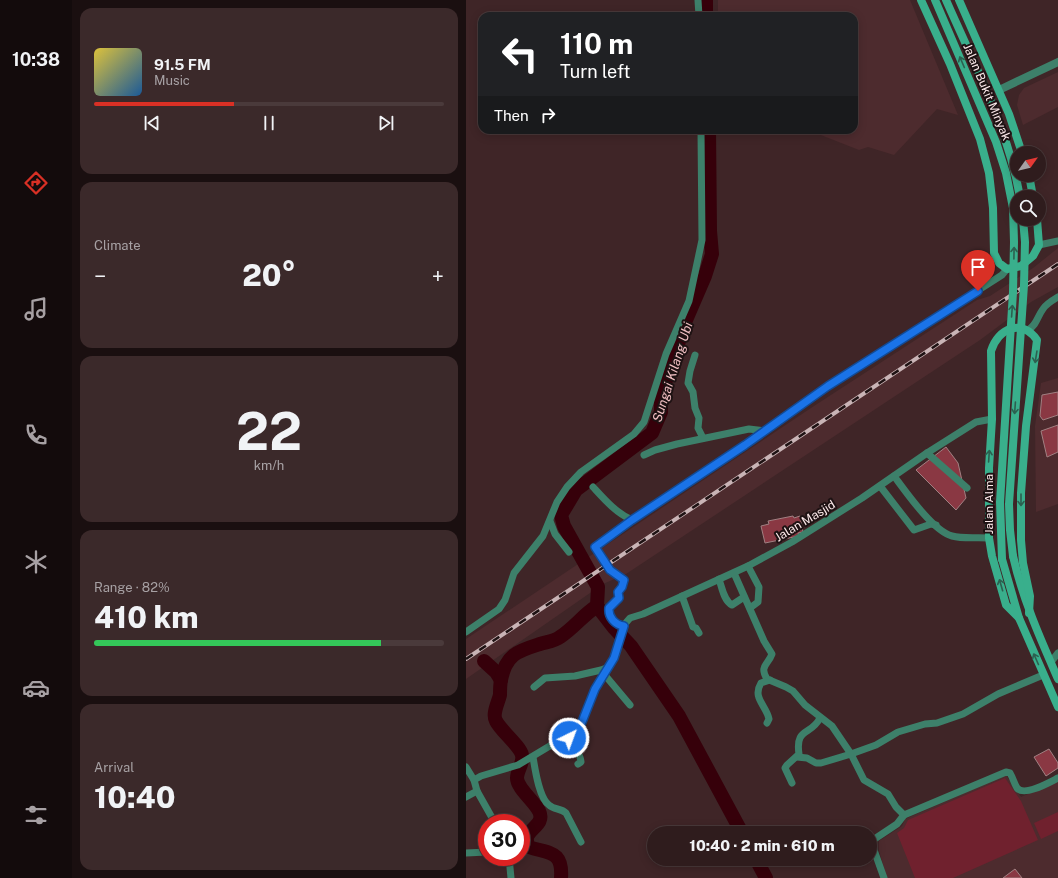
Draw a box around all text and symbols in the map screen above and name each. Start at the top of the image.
text: 110 m [560,27,633,60]
icon: left [494,28,546,80]
street label: Jalan Bukit Minyak [960,41,1014,143]
text: 10:38 [12,49,60,70]
text: 91.5 FM [154,56,211,73]
one-way arrow [958,56,965,68]
text: Turn left [560,61,630,82]
text: Music [154,73,190,88]
icon: right [537,104,559,126]
text: Then [494,107,529,124]
icon: previous [141,112,163,134]
icon: pause [258,112,280,134]
icon: next [375,112,397,134]
north arrow [1010,146,1046,182]
map controls [1010,146,1046,226]
icon: directions [22,169,50,197]
button: search [1010,190,1046,226]
text: Climate [94,238,141,253]
one-way arrow [1010,247,1018,260]
pin [961,250,995,291]
icon: arrive [967,256,989,278]
text: 20° [242,257,296,293]
text: − [94,263,106,289]
text: + [432,263,444,289]
icon: music [22,295,50,323]
one-way arrow [1008,305,1015,318]
water label: Sungai Kilang Ubi [649,320,696,424]
one-way arrow [1032,350,1040,363]
text: 22 [236,401,302,462]
one-way arrow [1012,401,1019,414]
icon: phone [22,421,50,449]
one-way arrow [986,450,993,463]
text: km/h [254,458,284,473]
street label: Jalan Alma [982,474,996,534]
one-way arrow [1017,493,1025,506]
street label: Jalan Masjid [772,498,838,544]
icon: climate [22,548,50,576]
one-way arrow [997,579,1004,592]
text: Range · 82% [94,580,170,595]
text: 410 km [94,599,198,635]
one-way arrow [1032,653,1039,665]
icon: car [22,674,50,702]
position arrow [548,717,590,759]
text: Arrival [94,760,134,775]
text: 10:40 [94,779,175,815]
icon: filters [22,801,50,829]
speed limit sign: 30 [478,814,530,866]
text: 10:40 · 2 min · 610 m [689,837,835,854]

